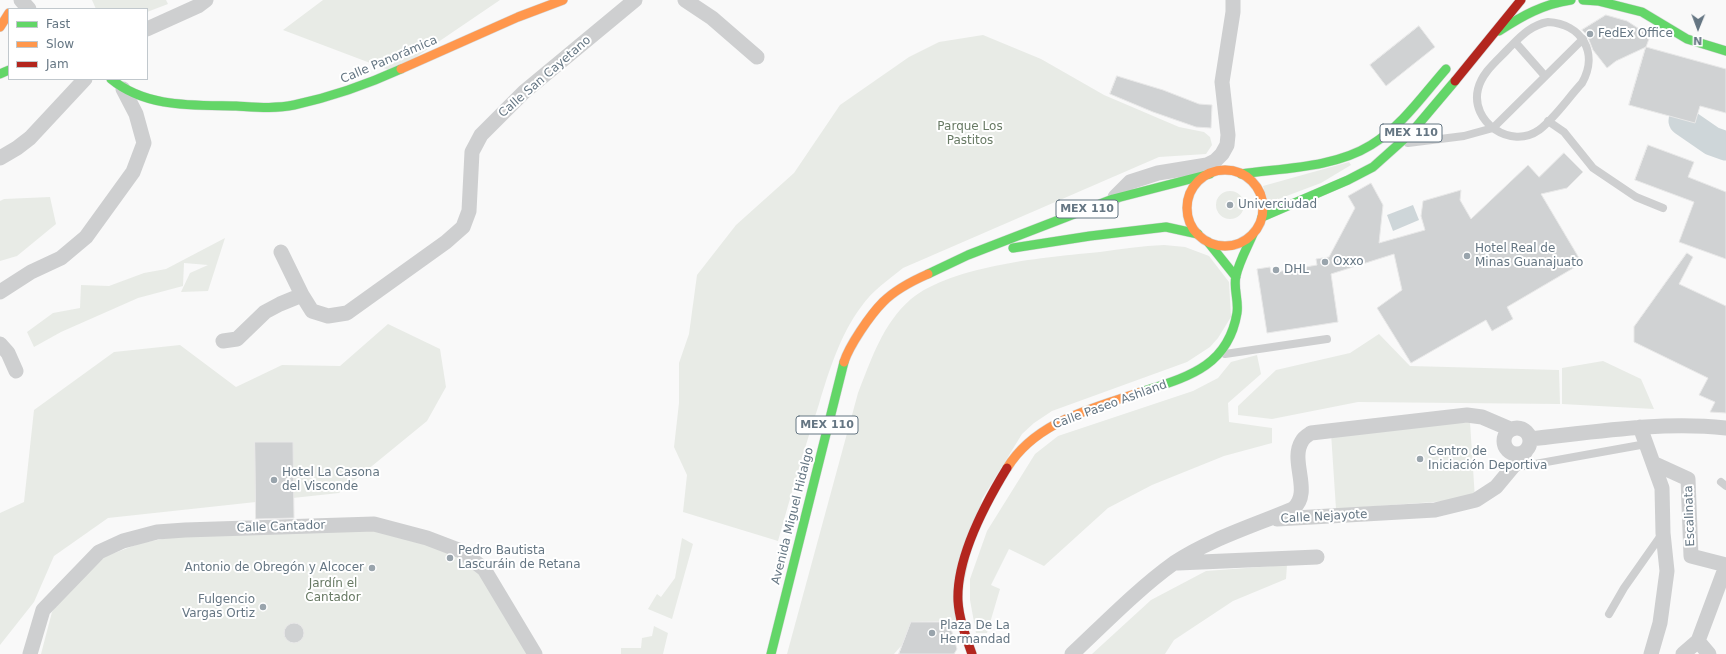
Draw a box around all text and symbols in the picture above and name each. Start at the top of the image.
legend [8,8,148,80]
north arrow [1678,8,1718,48]
text: Fast [46,17,70,31]
place label: FedEx Office [1598,27,1673,41]
marker: FedEx Office [1585,29,1595,39]
street label: Calle Panorámica [338,33,440,87]
street label: Calle San Cayetano [496,33,594,121]
text: N [1693,34,1703,47]
text: Slow [46,37,74,51]
text: Jam [46,57,69,71]
park label: Parque Los Pastitos [937,120,1003,148]
road number: MEX 110 [1380,124,1442,142]
place label: Univerciudad [1238,198,1317,212]
road number: MEX 110 [1056,200,1118,218]
marker: Univerciudad [1225,200,1235,210]
place label: Hotel Real de Minas Guanajuato [1475,242,1583,270]
marker: Hotel Real de Minas Guanajuato [1462,251,1472,261]
place label: Oxxo [1333,255,1364,269]
marker: Oxxo [1320,257,1330,267]
place label: DHL [1284,263,1309,277]
marker: DHL [1271,265,1281,275]
street label: Calle Paseo Ashland [1051,378,1169,432]
road number: MEX 110 [796,416,858,434]
place label: Centro de Iniciación Deportiva [1428,445,1547,473]
street label: Avenida Miguel Hidalgo [769,446,817,586]
marker: Centro de Iniciación Deportiva [1415,454,1425,464]
place label: Hotel La Casona del Visconde [282,466,380,494]
marker: Hotel La Casona del Visconde [269,475,279,485]
street label: Escalinata [1682,485,1698,547]
street label: Calle Nejayote [1280,508,1368,526]
street label: Calle Cantador [236,518,326,536]
place label: Pedro Bautista Lascuráin de Retana [458,544,581,572]
marker: Pedro Bautista Lascuráin de Retana [445,553,455,563]
place label: Antonio de Obregón y Alcocer [184,561,364,575]
marker: Antonio de Obregón y Alcocer [367,563,377,573]
park label: Jardín el Cantador [305,577,361,605]
place label: Fulgencio Vargas Ortiz [182,593,255,621]
marker: Fulgencio Vargas Ortiz [258,602,268,612]
place label: Plaza De La Hermandad [940,619,1010,647]
marker: Plaza De La Hermandad [927,628,937,638]

